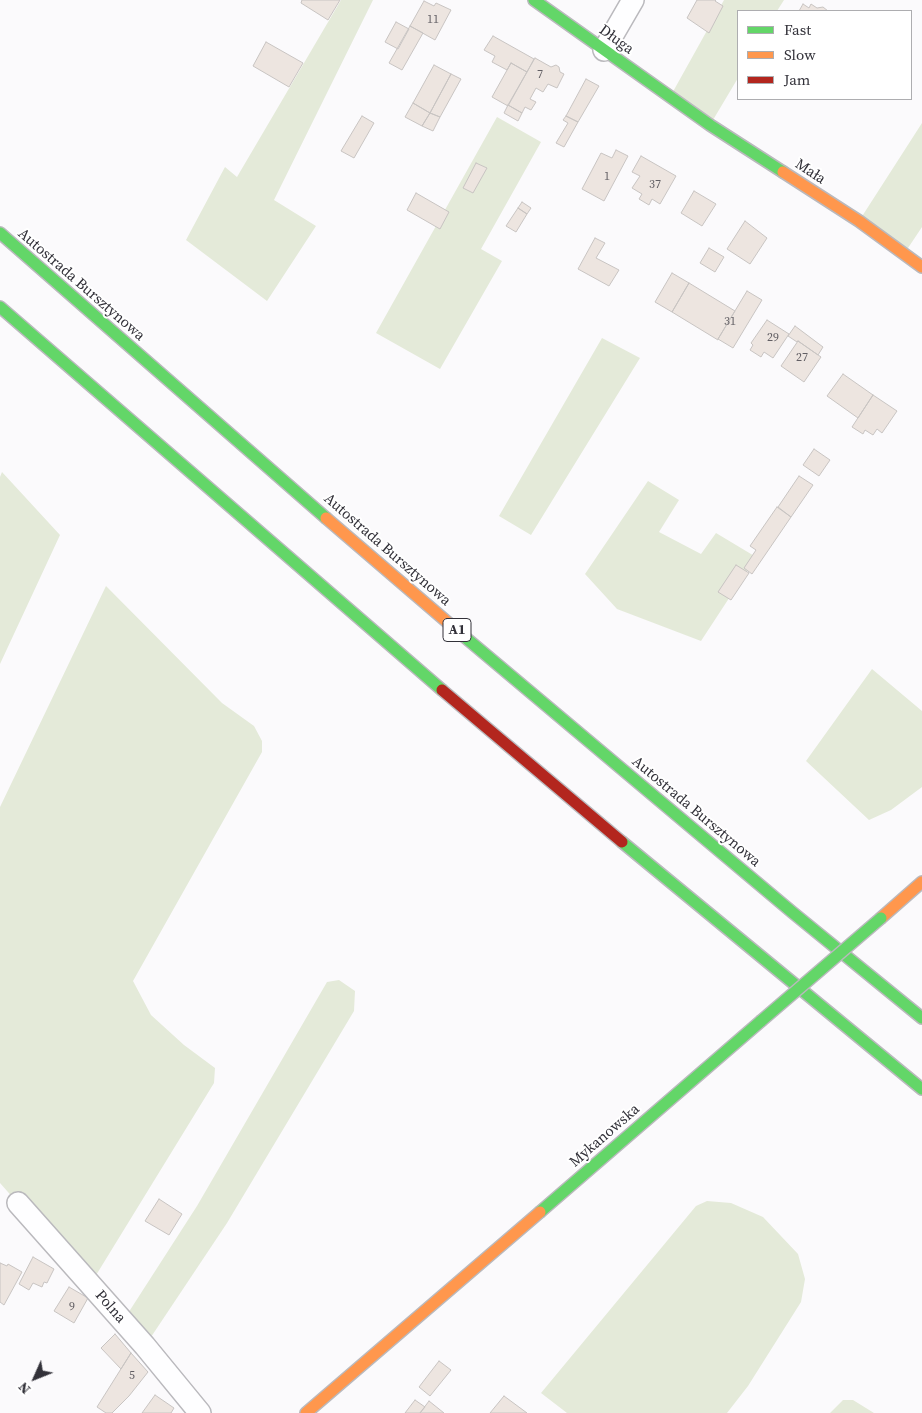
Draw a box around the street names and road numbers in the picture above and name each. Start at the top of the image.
street label: Długa [595,21,637,59]
street label: Mała [791,156,829,188]
street label: Autostrada Bursztynowa [14,225,148,345]
street label: Autostrada Bursztynowa [320,490,454,610]
road number: A1 [443,618,471,642]
street label: Autostrada Bursztynowa [628,753,764,871]
street label: Mykanowska [566,1101,644,1171]
street label: Polna [91,1287,129,1327]

